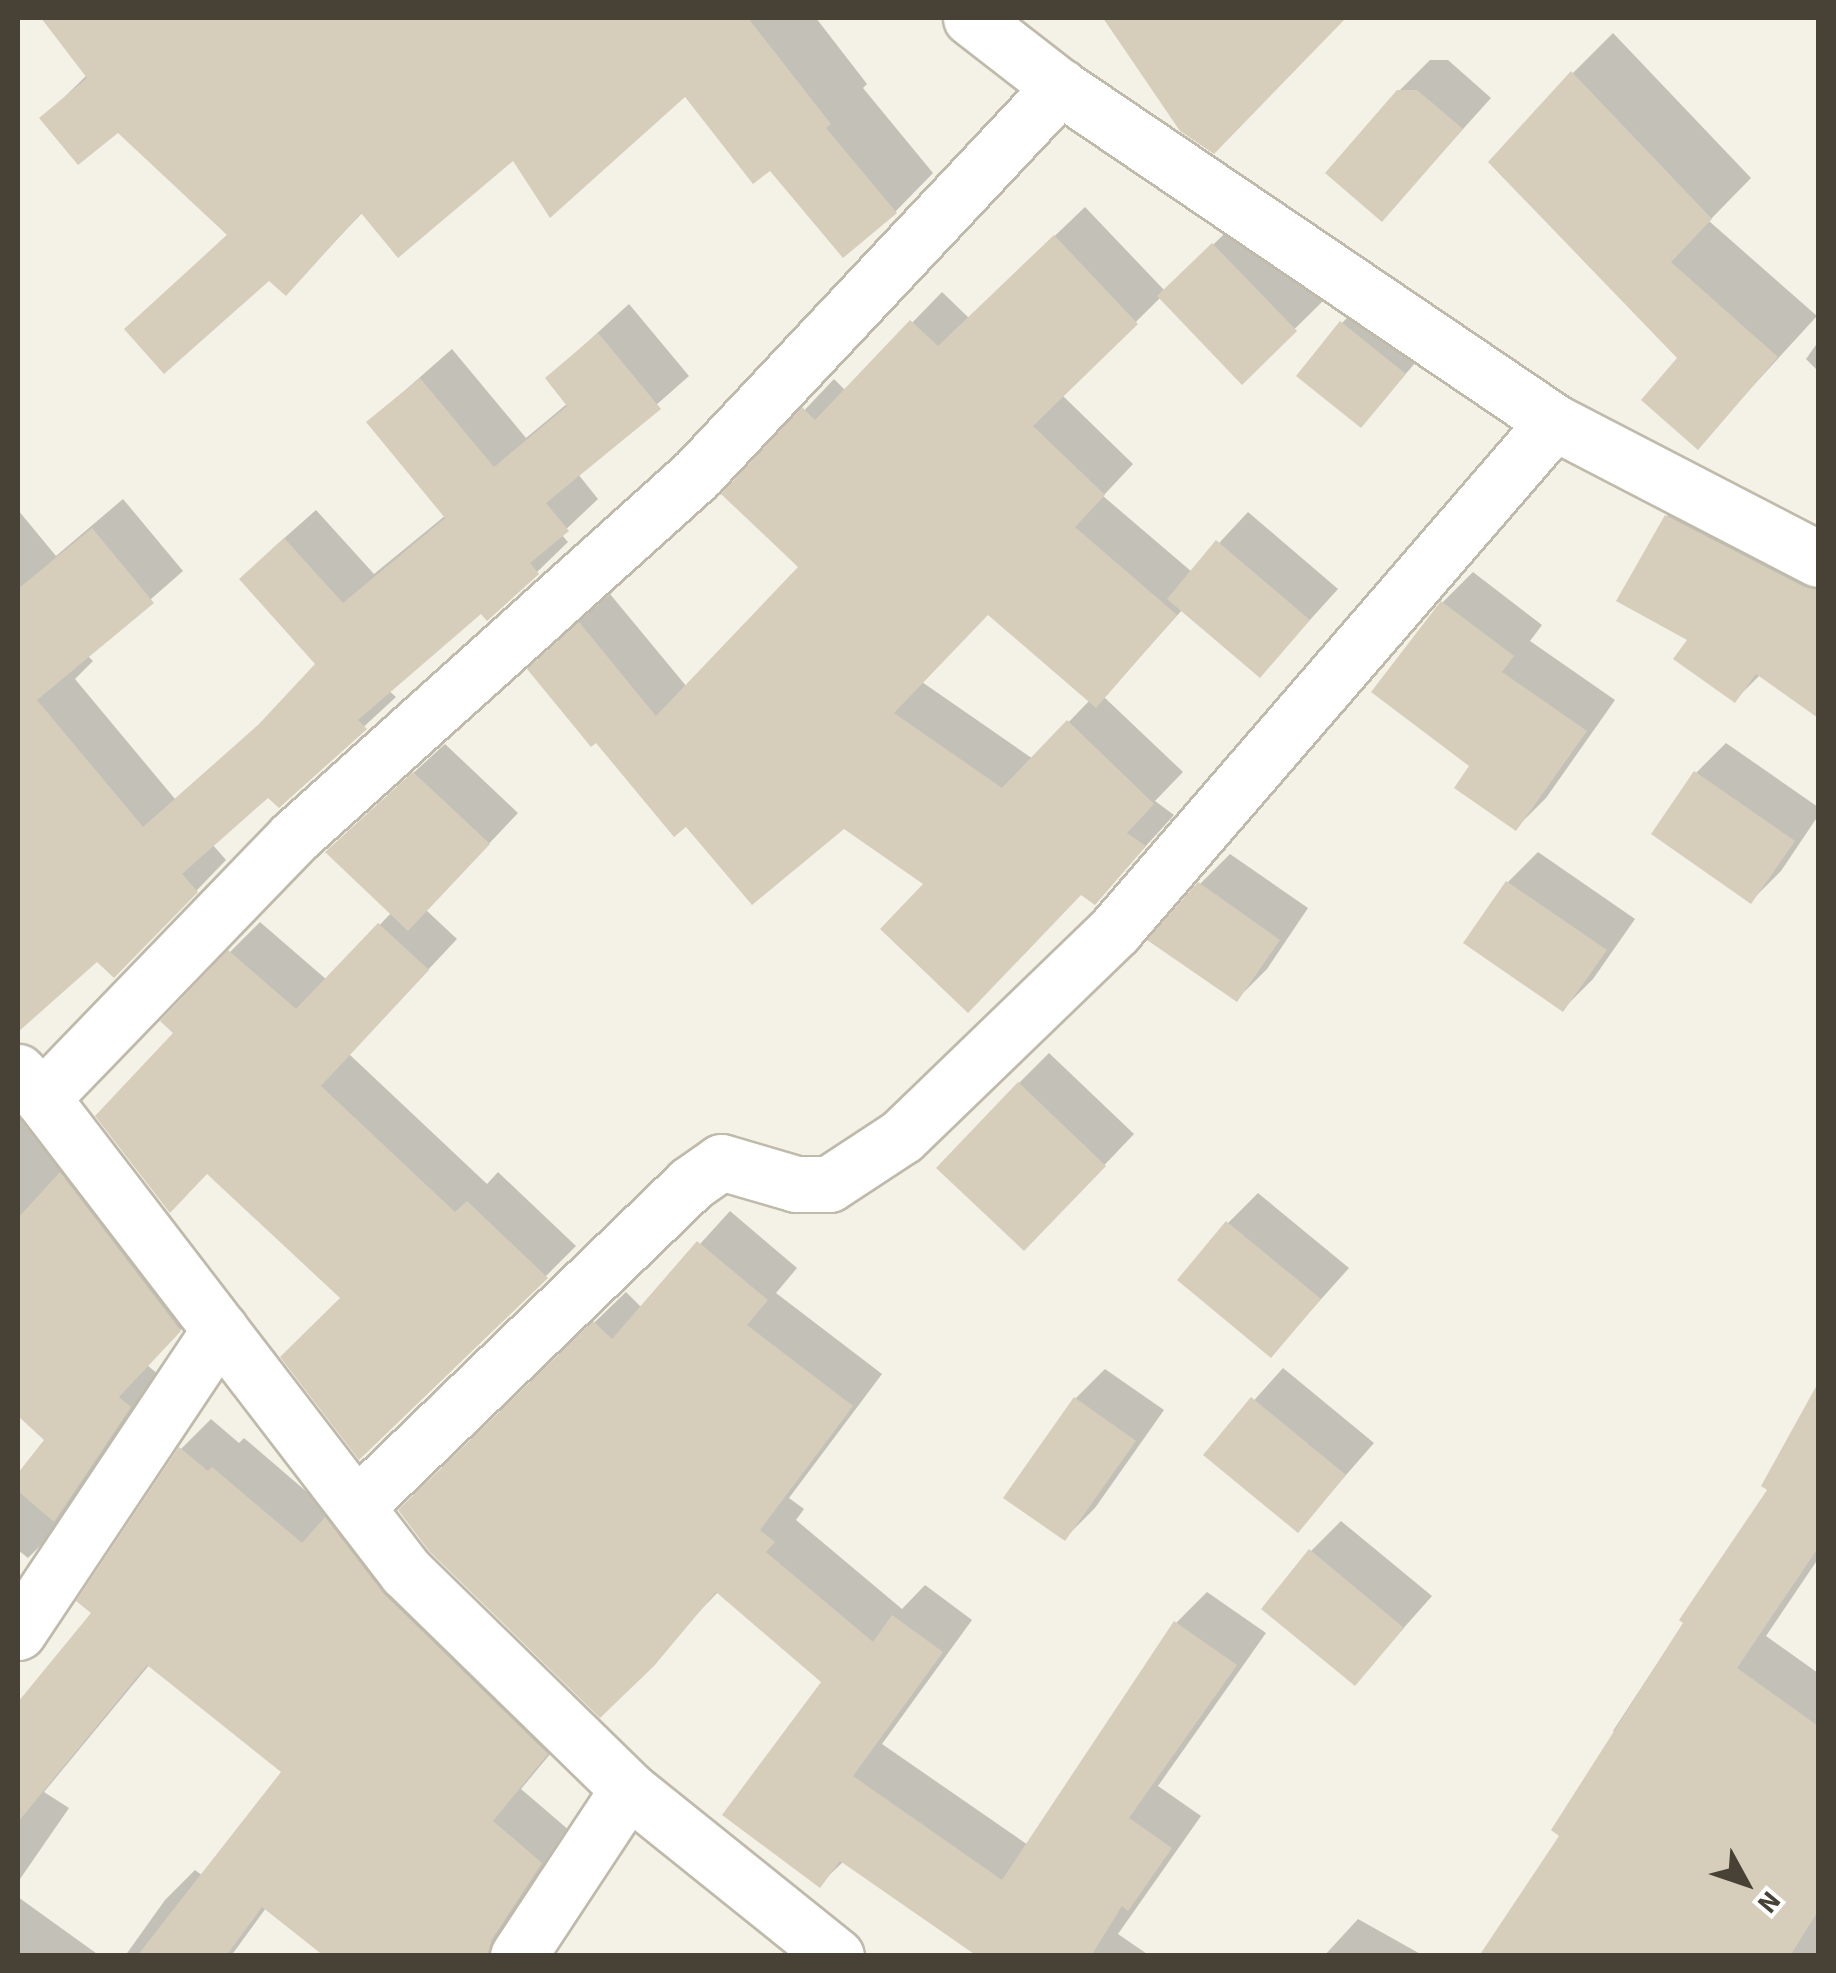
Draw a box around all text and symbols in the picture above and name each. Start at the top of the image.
north arrow [1696,1833,1796,1933]
text: N [1748,1882,1790,1922]

